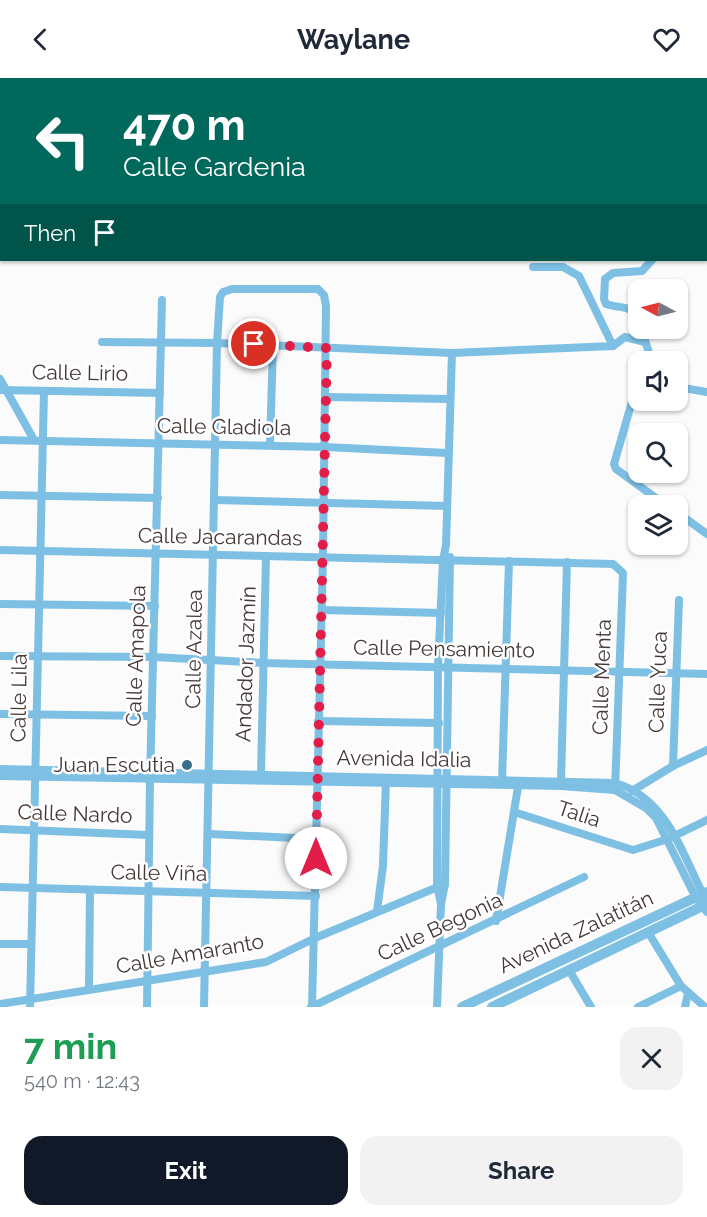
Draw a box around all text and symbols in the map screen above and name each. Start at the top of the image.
icon: back [24,23,57,56]
icon: heart [650,23,683,56]
text: Waylane [297,24,410,55]
text: 470 m [123,101,246,150]
icon: left [24,102,102,180]
text: Calle Gardenia [123,151,306,182]
icon: arrive [88,216,121,249]
text: Then [24,220,76,246]
north arrow [628,279,688,339]
map controls [628,279,688,555]
pin [228,318,279,369]
icon: arrive [237,327,270,360]
button: sound [628,351,688,411]
street label: Calle Lirio [32,359,128,386]
street label: Calle Gladiola [157,413,291,440]
button: search [628,423,688,483]
button: layers [628,495,688,555]
street label: Calle Jacarandas [138,523,302,550]
street label: Calle Amapola [121,585,150,727]
street label: Andador Jazmín [230,586,261,742]
street label: Calle Azalea [180,589,207,709]
street label: Calle Menta [587,619,616,735]
street label: Calle Yuca [643,631,672,733]
street label: Calle Pensamiento [353,634,535,663]
street label: Calle Lila [5,653,32,743]
street label: Avenida Idalia [336,745,472,772]
place label: Juan Escutia [54,752,175,777]
marker: Juan Escutia [180,758,194,772]
street label: Talia [554,795,604,832]
street label: Calle Nardo [17,799,133,828]
position arrow [284,826,348,890]
street label: Calle Viña [110,859,208,886]
street label: Avenida Zalatitán [495,885,657,978]
street label: Calle Begonia [373,887,506,966]
street label: Calle Amaranto [114,928,266,979]
text: 7 min [24,1025,117,1067]
button: close [620,1027,683,1090]
text: 540 m · 12:43 [24,1069,140,1093]
button: Exit [24,1136,348,1205]
button: Share [360,1136,683,1205]

